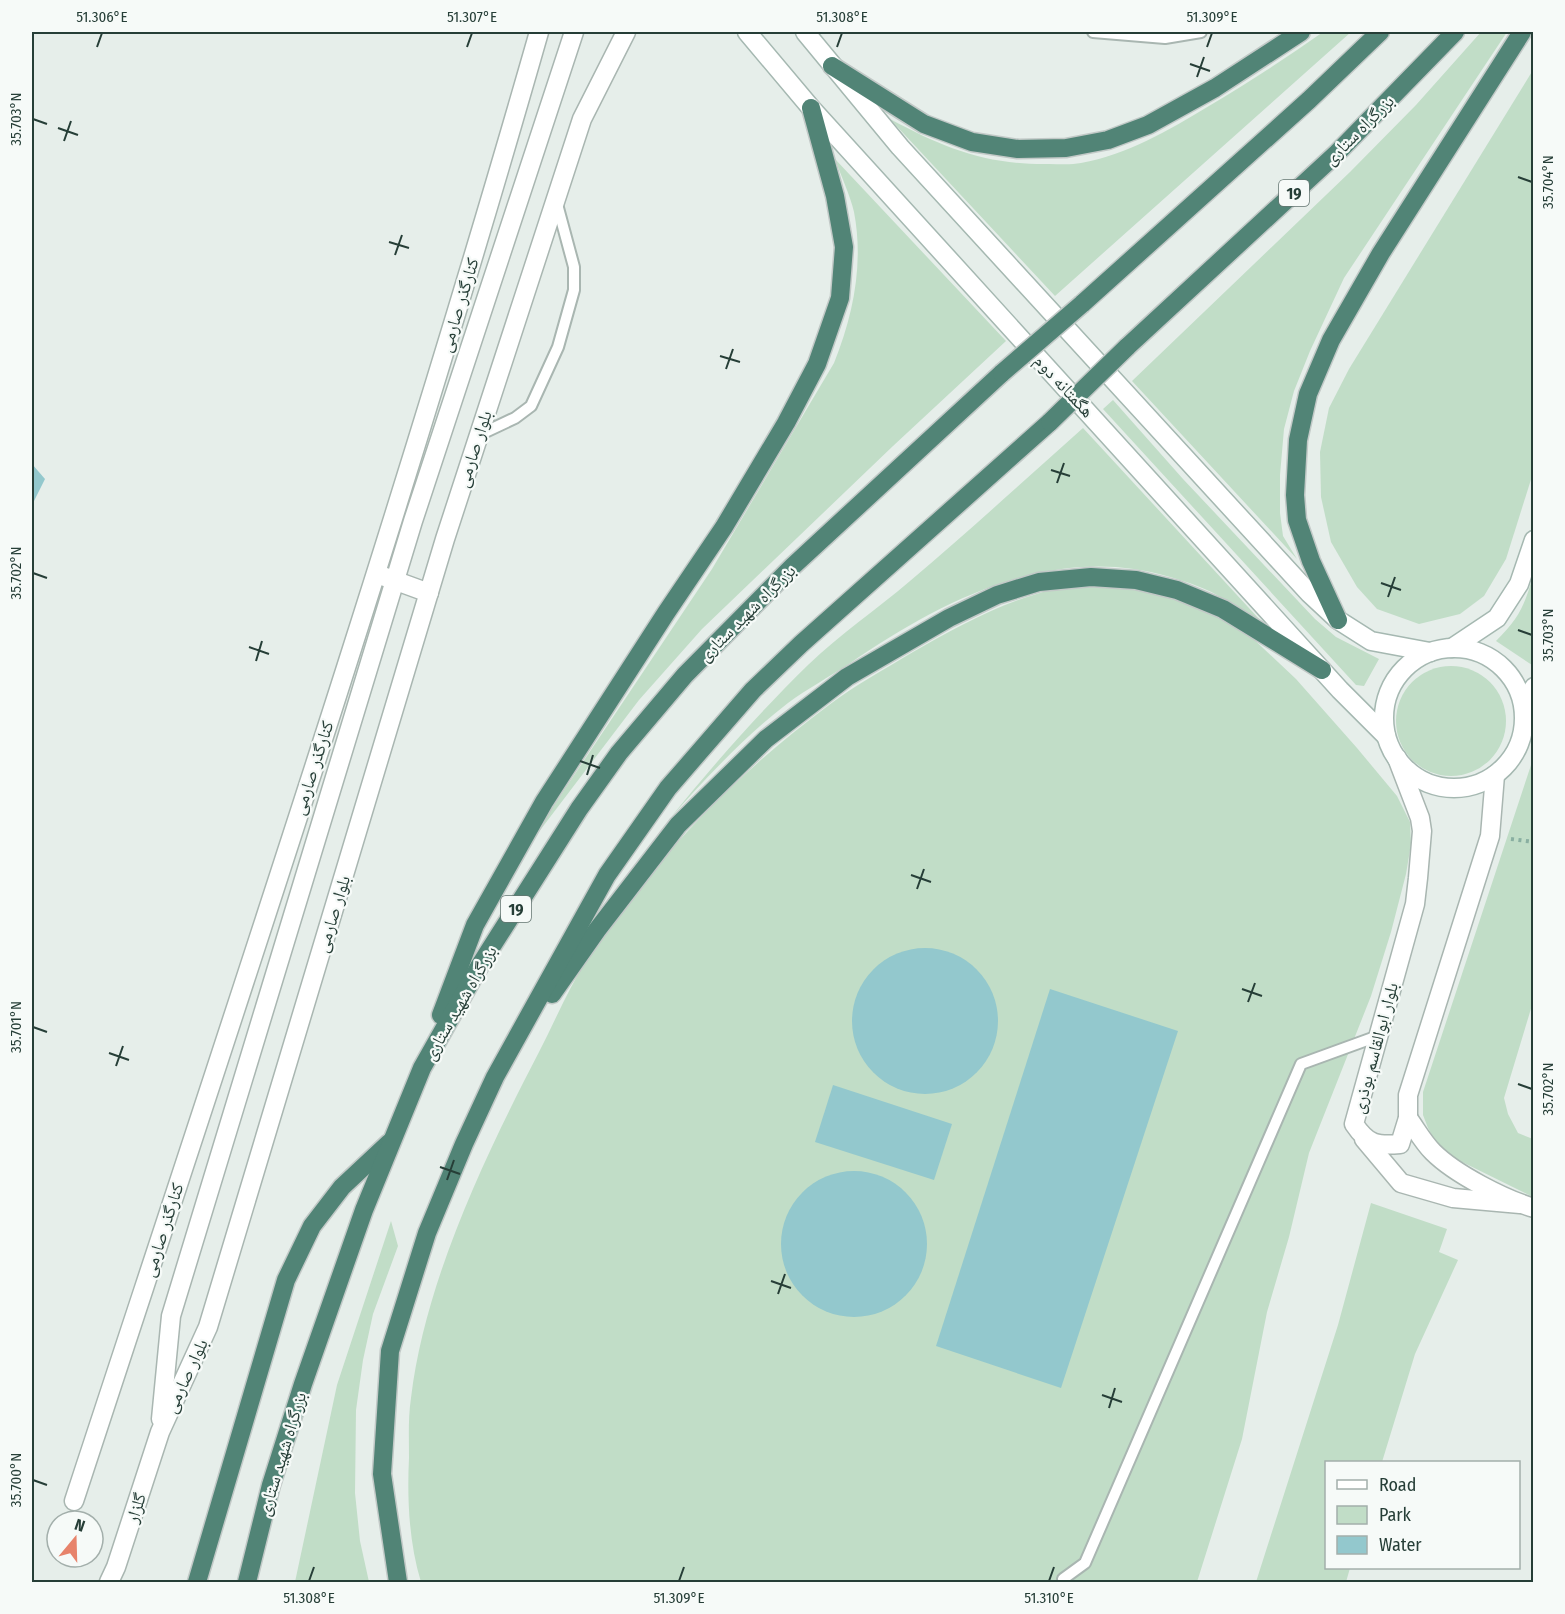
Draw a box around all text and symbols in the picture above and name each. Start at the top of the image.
text: 51.306°E [76,8,128,26]
text: 51.307°E [447,8,497,26]
text: 51.308°E [816,8,868,26]
text: 51.309°E [1186,8,1238,26]
street label: بزرگراه ستاری [1319,90,1399,170]
text: 35.703°N [7,92,25,146]
text: 35.704°N [1539,155,1557,209]
road number: 19 [1279,180,1309,206]
street label: کنارگذر صارمی [434,255,484,355]
street label: هگمتانه دوم [1029,350,1099,423]
street label: بلوار صارمی [451,408,497,490]
text: 35.702°N [7,546,25,600]
street label: بزرگراه شهید ستاری [694,560,800,666]
text: 35.703°N [1539,608,1557,662]
street label: کنارگذر صارمی [287,718,339,818]
street label: بلوار صارمی [311,873,355,955]
road number: 19 [501,896,531,922]
street label: بزرگراه شهید ستاری [418,942,502,1064]
street label: بلوار ابوالقاسم بوذری [1347,980,1404,1116]
text: 35.701°N [7,1001,25,1053]
text: 35.702°N [1539,1062,1557,1116]
street label: کنارگذر صارمی [137,1180,189,1280]
street label: بلوار صارمی [159,1335,213,1417]
street label: بزرگراه شهید ستاری [253,1389,311,1519]
text: 35.700°N [7,1453,25,1507]
legend [1325,1461,1520,1569]
text: Road [1379,1474,1416,1496]
street label: گلزار [121,1490,151,1527]
text: Park [1379,1504,1412,1526]
north arrow [45,1509,105,1569]
text: N [72,1515,87,1536]
text: Water [1379,1534,1422,1556]
text: 51.308°E [283,1589,335,1607]
text: 51.309°E [653,1589,705,1607]
text: 51.310°E [1024,1589,1074,1607]

